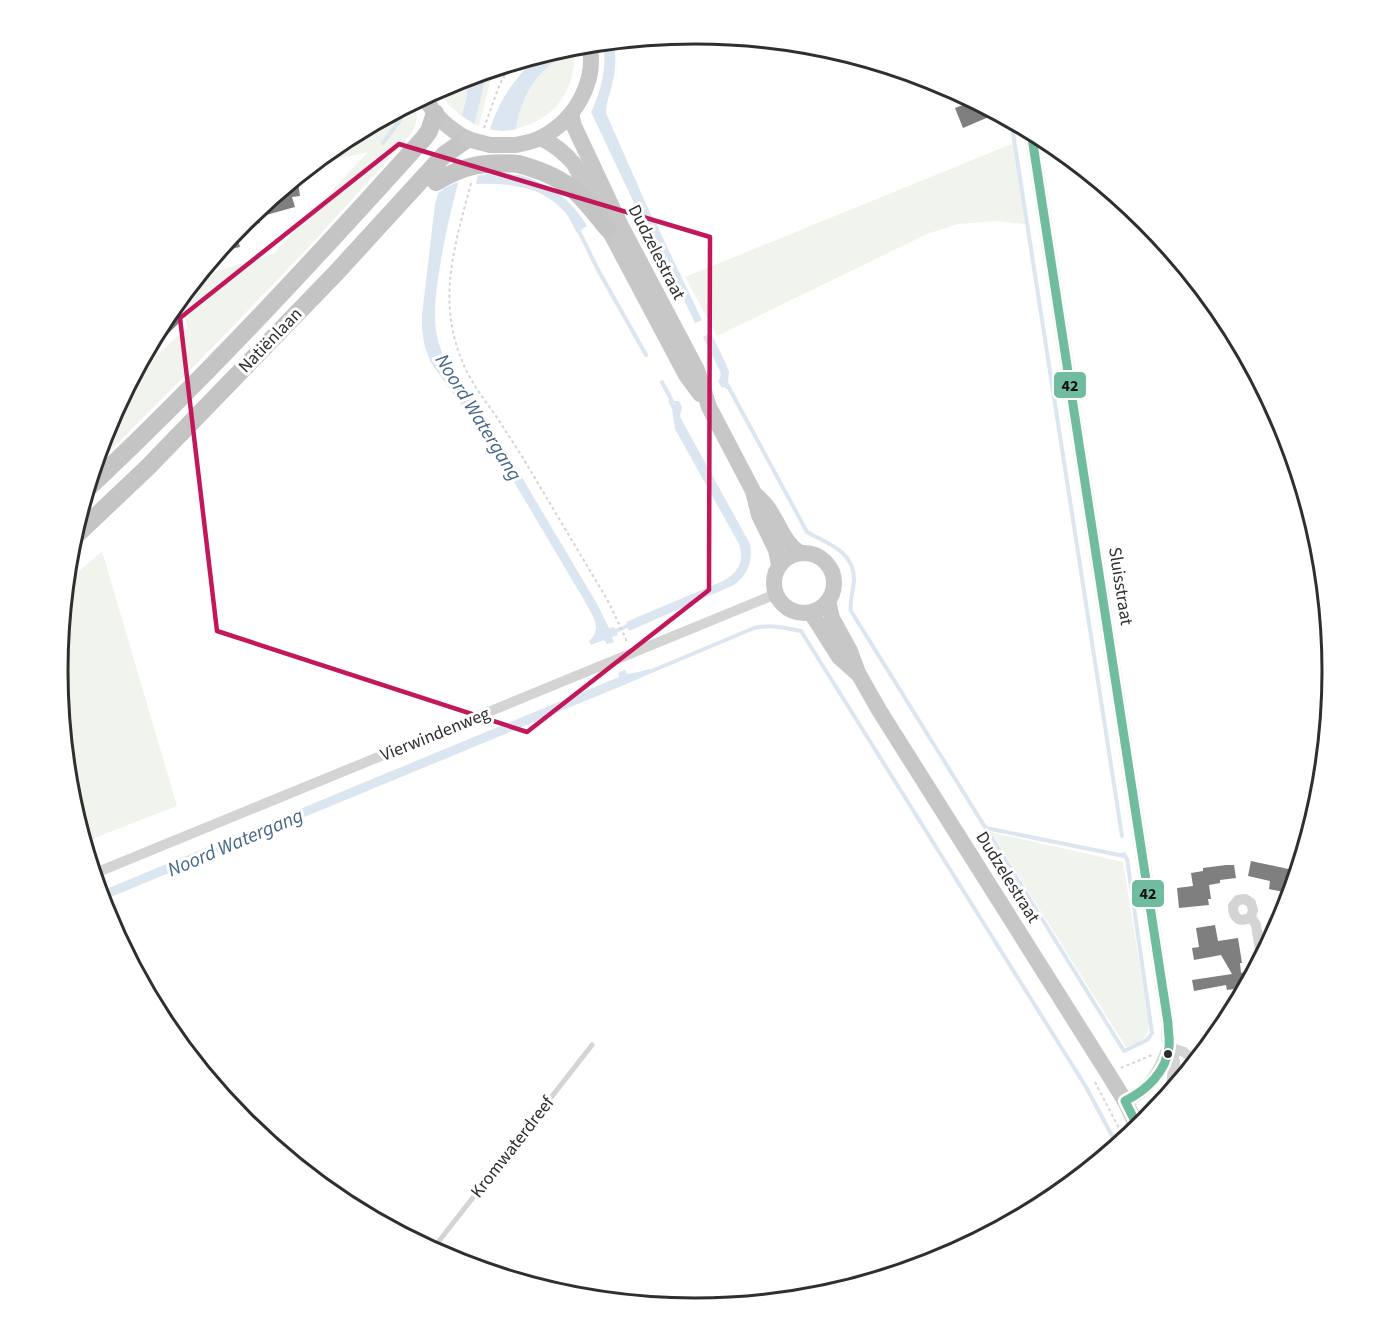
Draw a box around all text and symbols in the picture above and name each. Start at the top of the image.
street label: Dudzelestraat [622,200,691,304]
street label: Natiënlaan [233,302,308,379]
water label: Noord Watergang [428,349,528,486]
line badge: 42 [1053,371,1087,399]
text: 42 [1062,375,1078,397]
street label: Sluisstraat [1102,545,1139,627]
street label: Vierwindenweg [377,701,494,768]
water label: Noord Watergang [163,802,308,884]
street label: Dudzelestraat [969,827,1046,928]
line badge: 42 [1131,879,1165,908]
text: 42 [1140,883,1156,905]
unlabelled marker [1162,1048,1174,1060]
street label: Kromwaterdreef [465,1091,560,1203]

